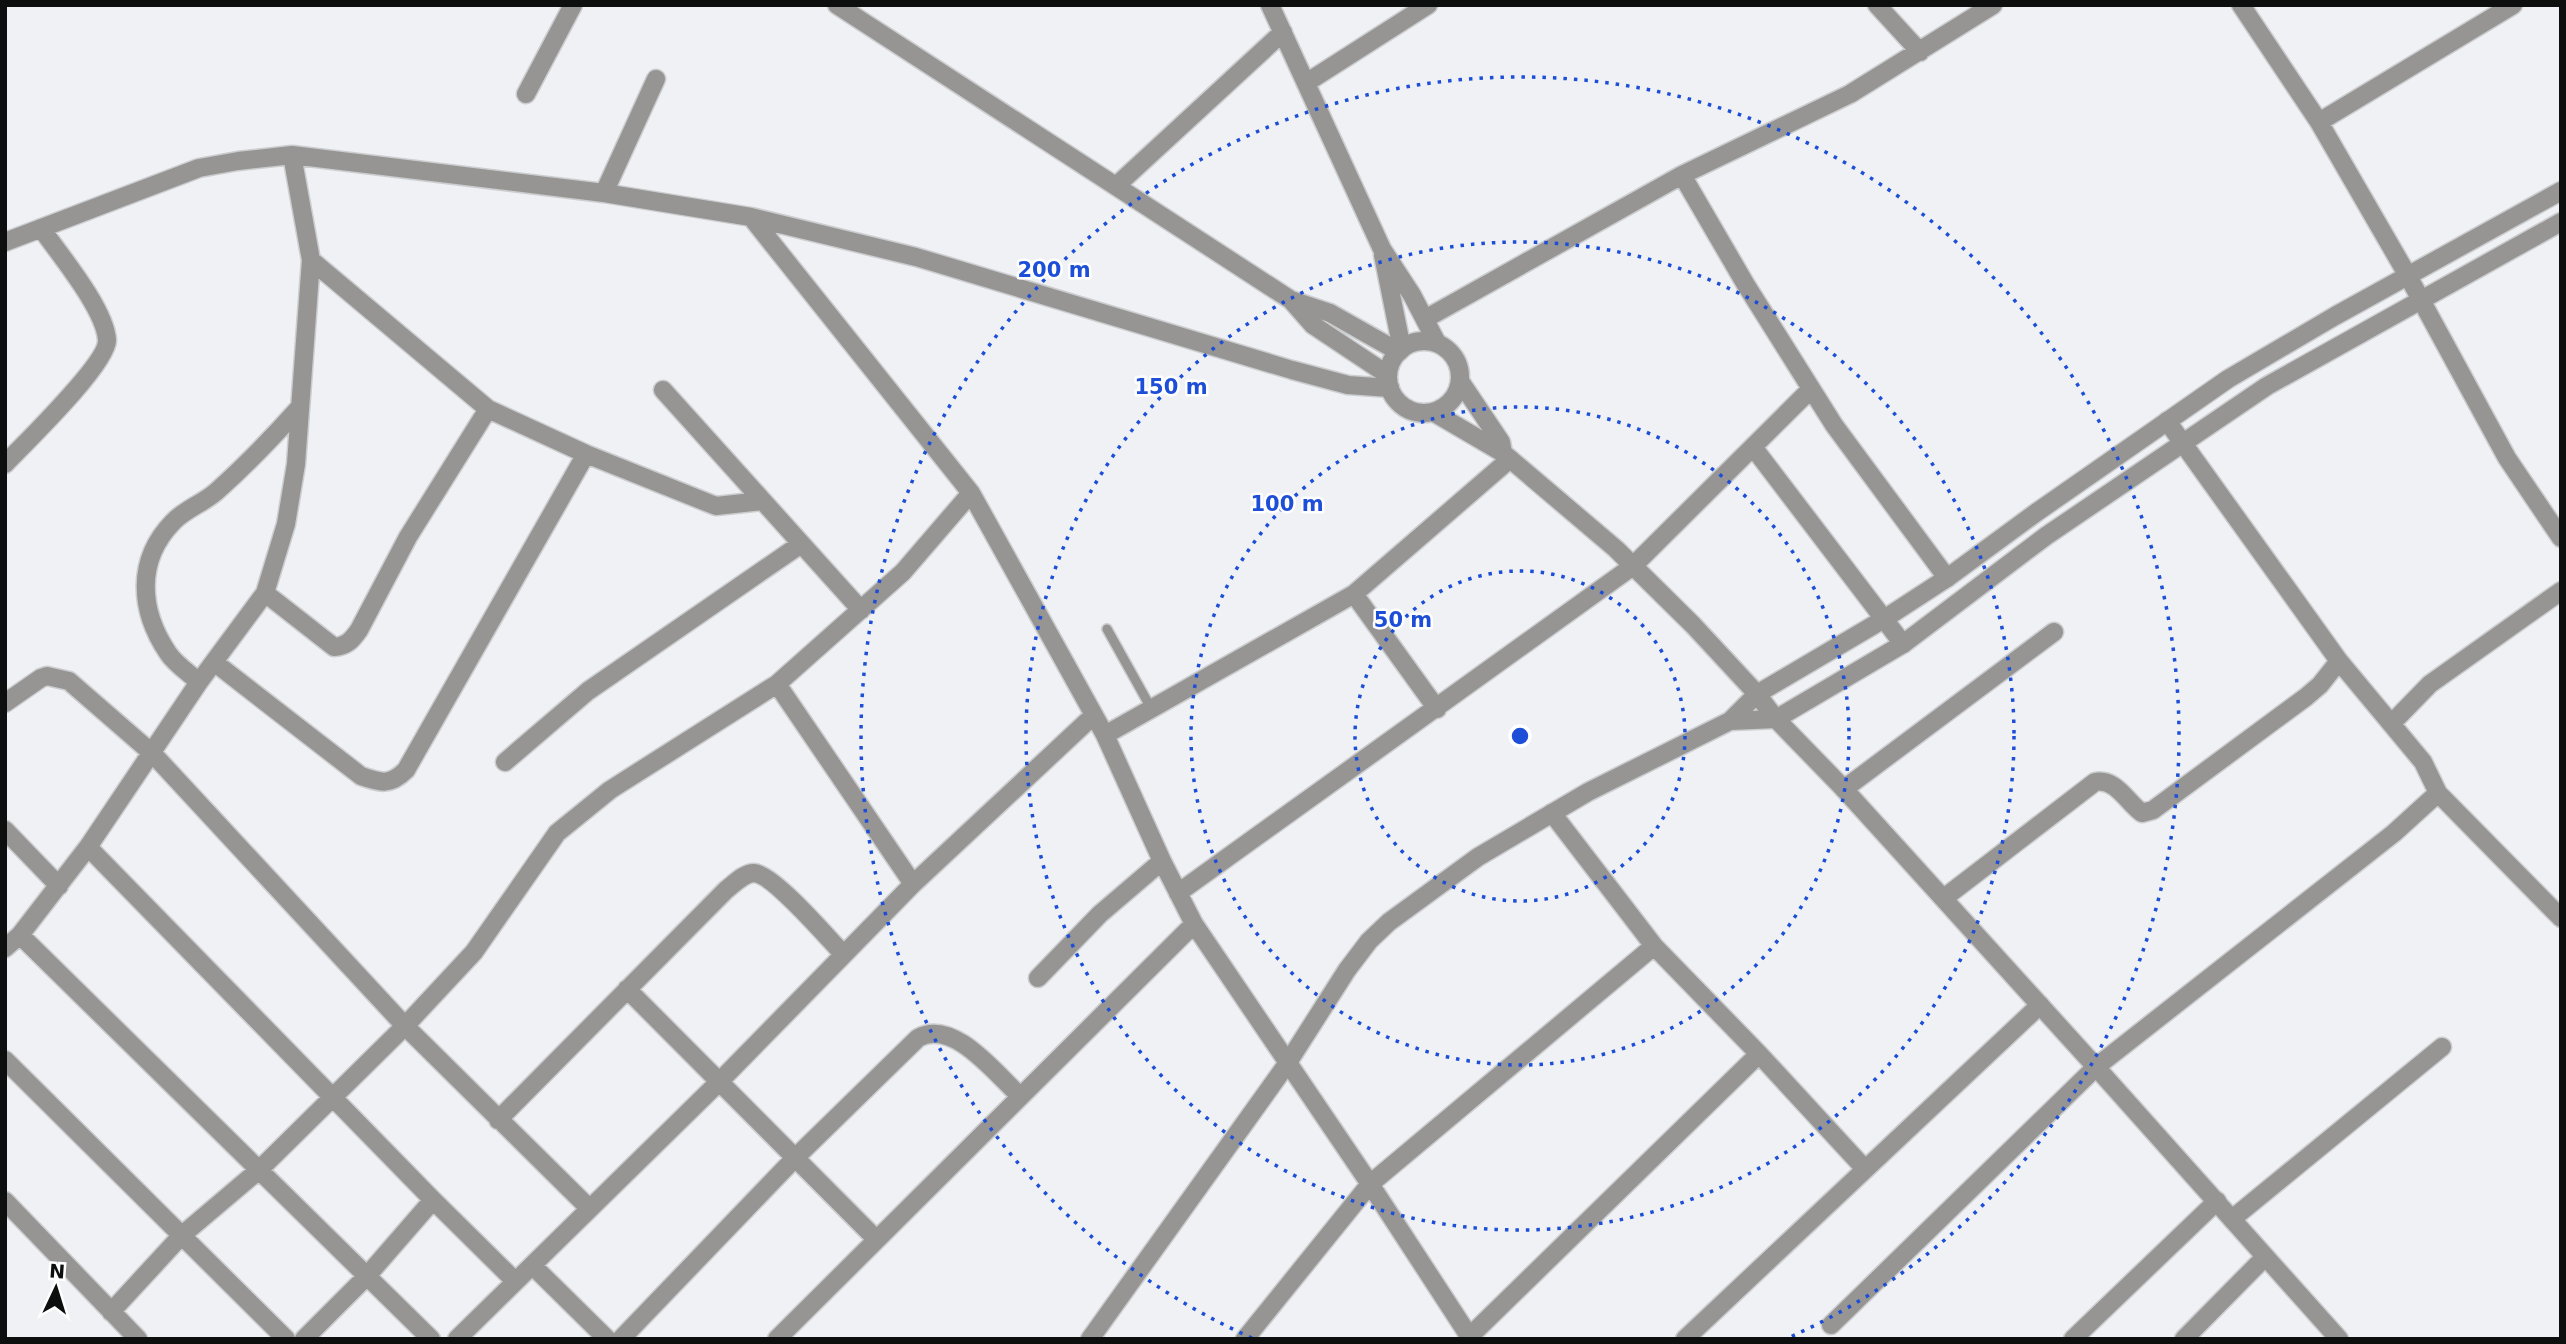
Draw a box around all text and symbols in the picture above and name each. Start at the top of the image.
text: 200 m [1017,258,1091,282]
text: 150 m [1134,375,1208,399]
text: 100 m [1250,492,1324,516]
text: 50 m [1374,608,1432,632]
centre of rings [1508,724,1532,748]
north arrow [21,1253,91,1323]
text: N [48,1260,66,1283]

